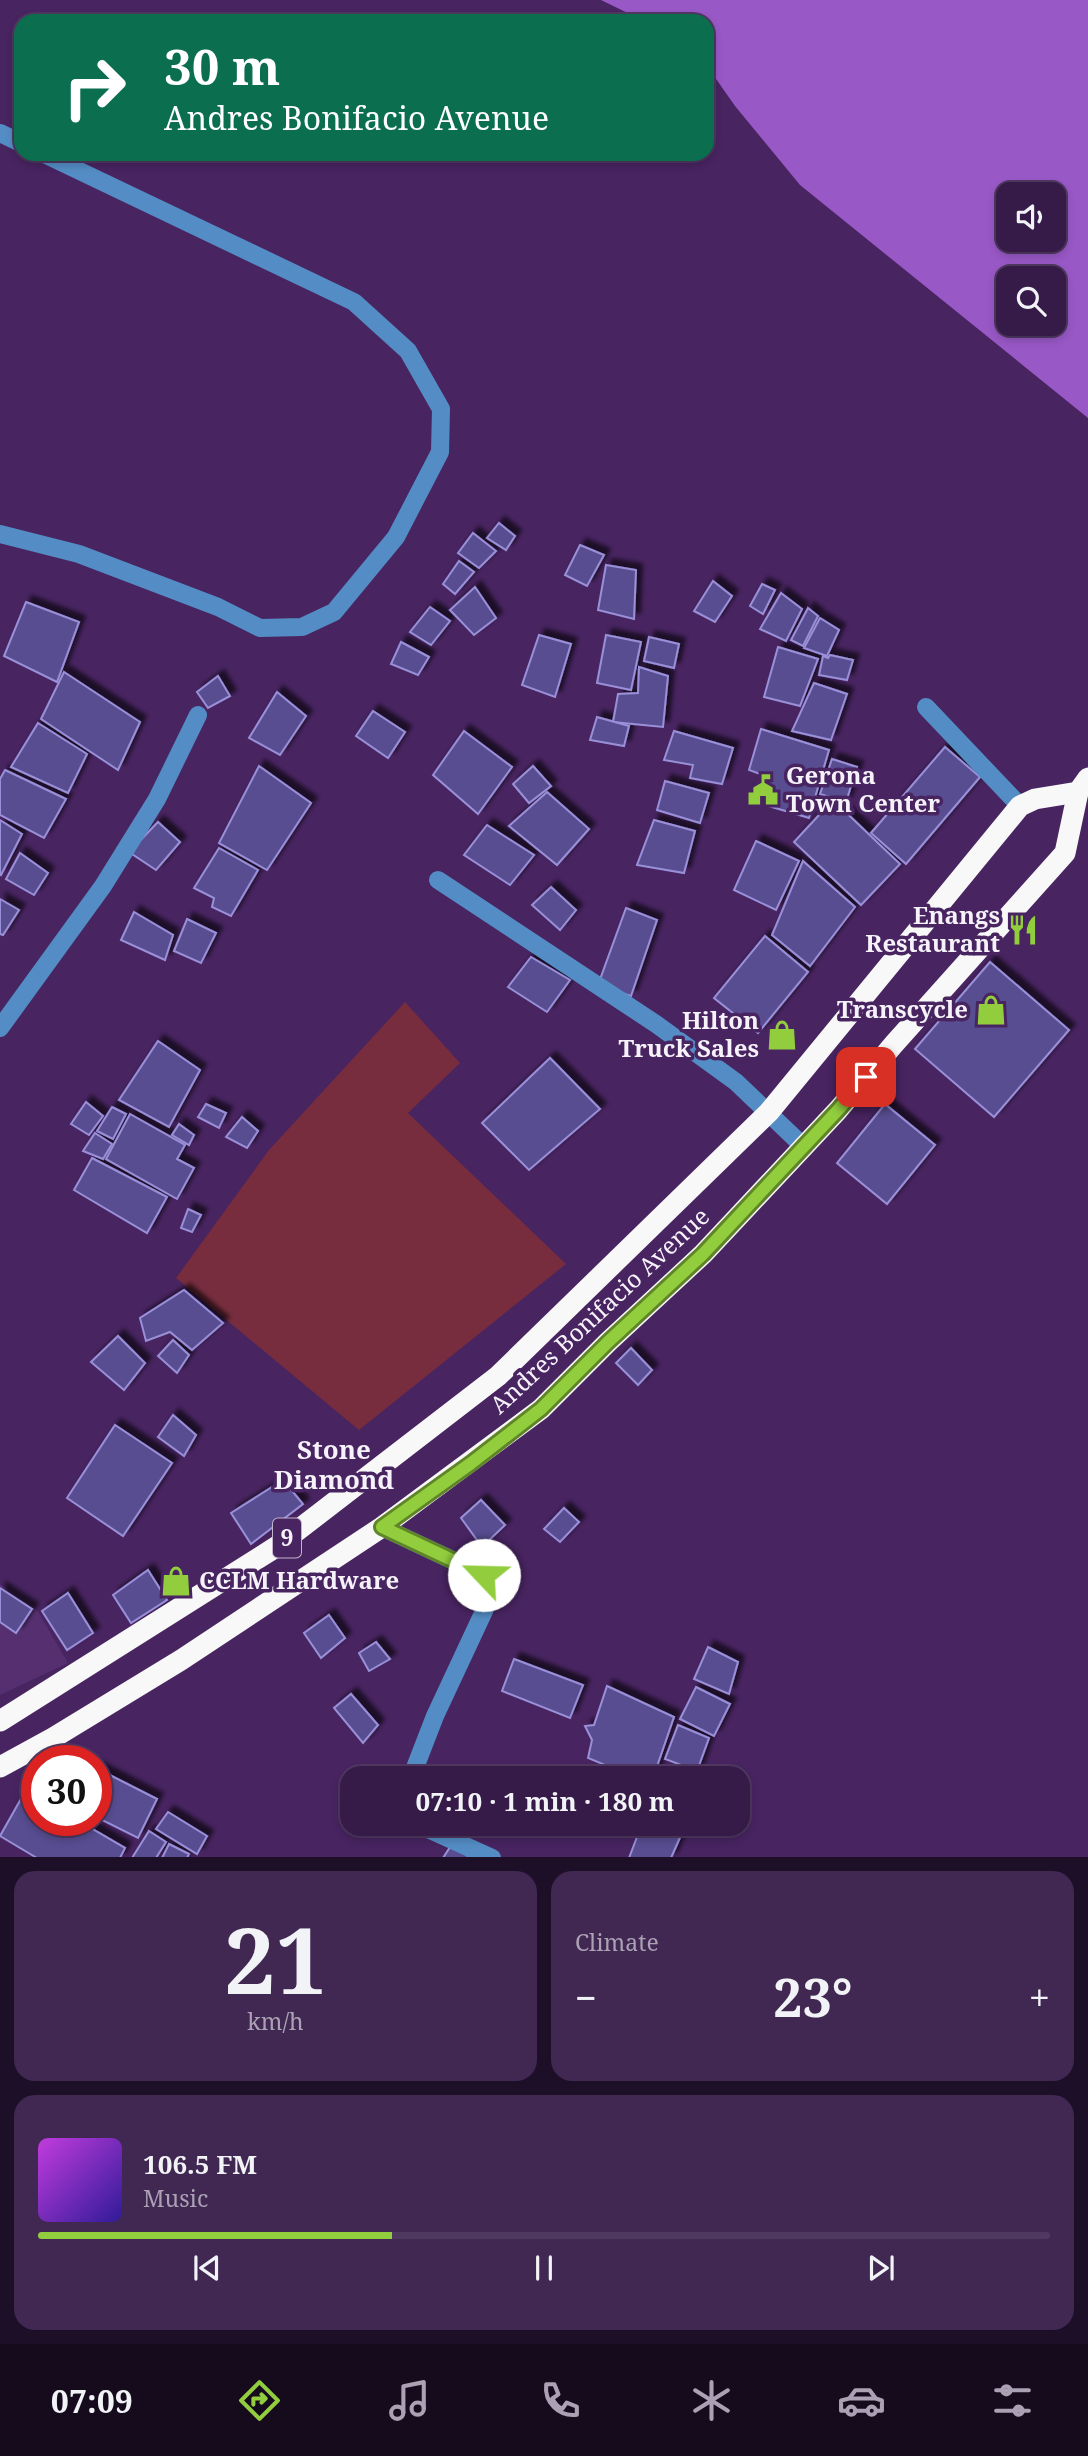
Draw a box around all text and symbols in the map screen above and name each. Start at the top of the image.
text: 30 m [164,33,280,99]
icon: right [49,42,140,133]
text: Andres Bonifacio Avenue [164,96,549,139]
map controls [996,182,1066,336]
button: sound [996,182,1066,252]
button: search [996,266,1066,336]
place label: Gerona Town Center [786,758,941,819]
public building icon: Gerona Town Center [746,773,780,807]
place label: Enangs Restaurant [865,898,1000,959]
restaurant icon: Enangs Restaurant [1006,913,1040,947]
place label: Transcycle [837,992,968,1025]
shop icon: Transcycle [974,993,1008,1027]
place label: Hilton Truck Sales [619,1003,759,1064]
shop icon: Hilton Truck Sales [765,1018,799,1052]
pin [836,1047,896,1107]
icon: arrive [847,1058,885,1096]
street label: Andres Bonifacio Avenue [482,1199,716,1420]
district label: Stone Diamond [274,1431,394,1497]
road number: 9 [273,1518,301,1558]
position arrow [447,1538,521,1612]
place label: CCLM Hardware [199,1563,399,1596]
shop icon: CCLM Hardware [159,1564,193,1598]
speed limit sign: 30 [21,1745,112,1836]
text: 07:10 · 1 min · 180 m [415,1783,675,1819]
text: 21 [224,1897,327,2021]
text: Climate [575,1926,659,1958]
text: 23° [773,1961,853,2032]
text: − [575,1971,597,2023]
text: + [1029,1971,1050,2023]
text: km/h [247,2005,304,2037]
text: 106.5 FM [143,2146,257,2182]
text: Music [143,2182,208,2214]
icon: previous [188,2249,226,2287]
icon: pause [525,2249,563,2287]
icon: next [862,2249,900,2287]
icon: directions [235,2376,284,2425]
icon: music [385,2376,434,2425]
icon: phone [536,2376,585,2425]
icon: climate [687,2376,736,2425]
icon: car [837,2376,886,2425]
icon: filters [988,2376,1037,2425]
text: 07:09 [51,2379,133,2422]

